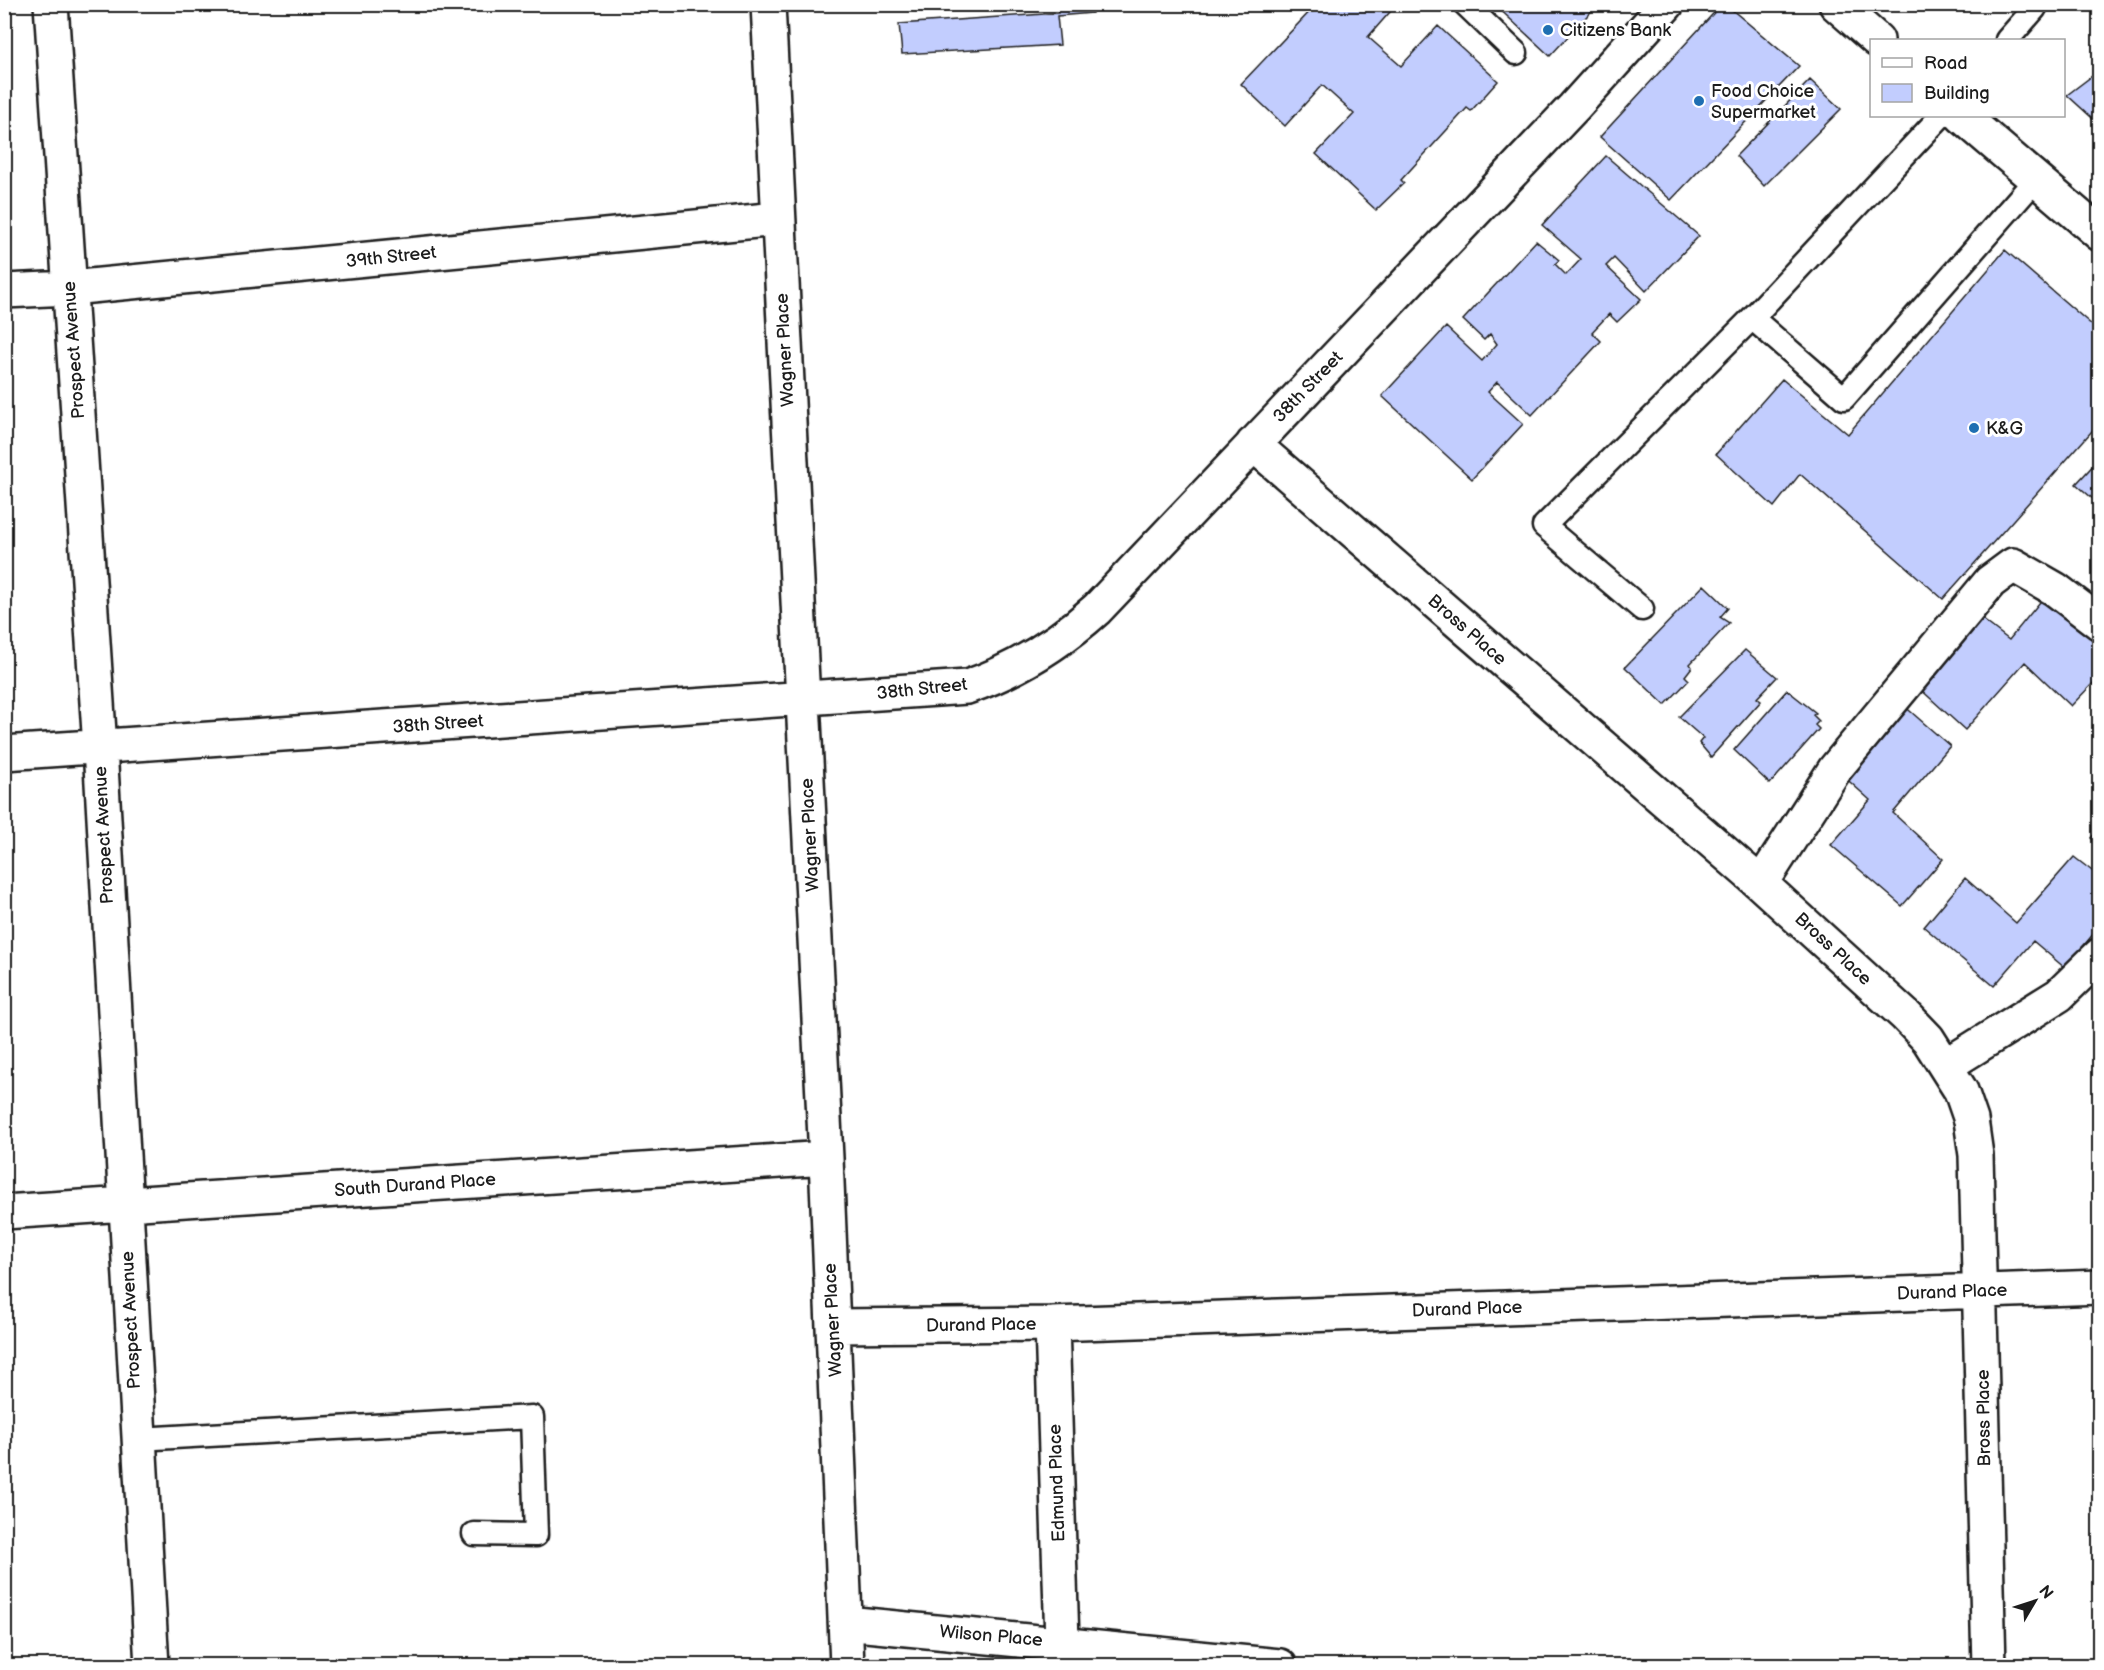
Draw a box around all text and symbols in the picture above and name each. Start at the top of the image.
place label: Citizens Bank [1560,20,1671,41]
marker: Citizens Bank [1541,23,1555,37]
legend [1870,39,2065,117]
text: Road [1924,53,1968,74]
place label: Food Choice Supermarket [1711,81,1816,123]
text: Building [1924,83,1990,104]
marker: Food Choice Supermarket [1692,94,1706,108]
street label: 39th Street [345,242,438,272]
street label: Prospect Avenue [59,280,89,420]
street label: Wagner Place [772,292,798,407]
street label: 38th Street [1269,347,1347,427]
place label: K&G [1986,418,2023,439]
marker: K&G [1967,421,1981,435]
street label: Bross Place [1423,590,1511,670]
street label: 38th Street [876,674,969,704]
street label: 38th Street [392,710,485,738]
street label: Prospect Avenue [90,765,118,904]
street label: Wagner Place [797,777,823,892]
street label: Bross Place [1790,908,1876,990]
street label: South Durand Place [334,1169,497,1201]
street label: Prospect Avenue [117,1250,145,1389]
street label: Wagner Place [820,1262,846,1377]
street label: Durand Place [1896,1280,2008,1304]
street label: Durand Place [1411,1297,1523,1321]
street label: Durand Place [926,1314,1037,1336]
street label: Bross Place [1973,1369,1995,1467]
street label: Edmund Place [1044,1423,1070,1542]
north arrow [2005,1571,2065,1631]
text: N [2034,1582,2057,1603]
street label: Wilson Place [938,1621,1044,1651]

